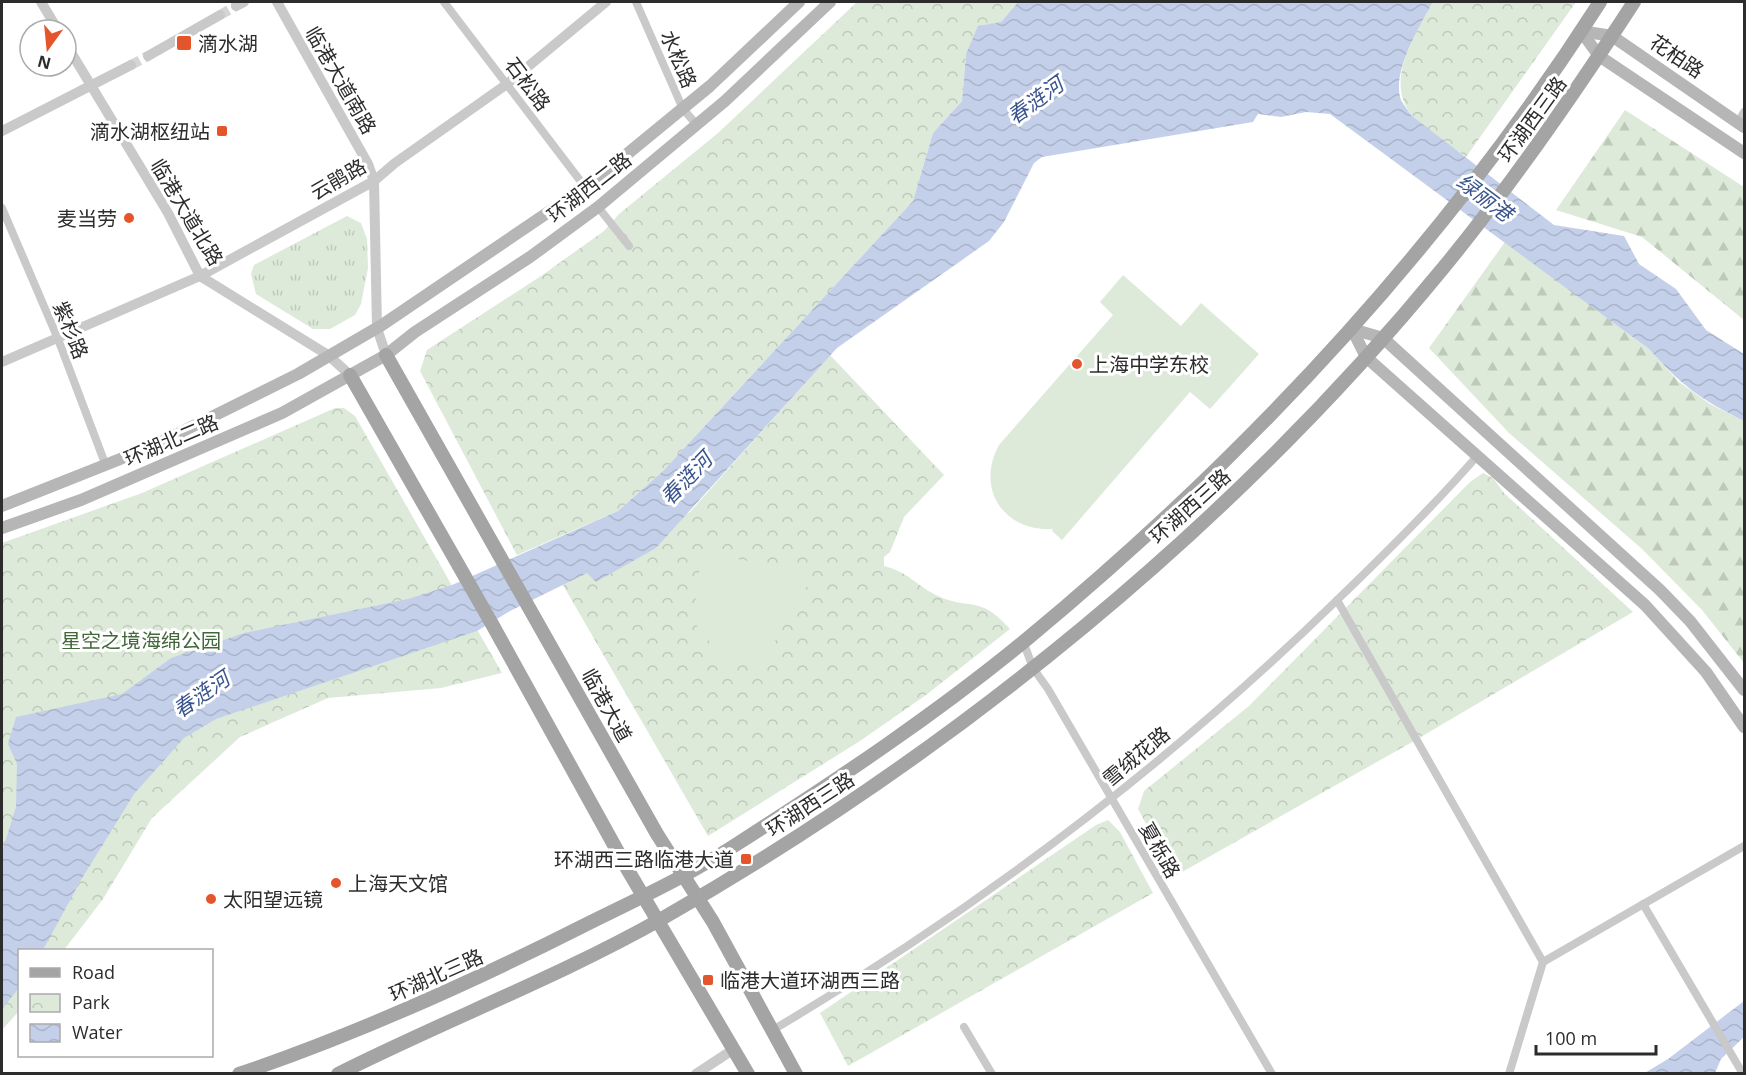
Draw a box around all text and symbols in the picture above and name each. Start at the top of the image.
north arrow [18,18,78,78]
street label: 临港大道南路 [299,21,383,139]
street label: 水松路 [655,26,703,92]
street label: 花柏路 [1645,28,1709,84]
place label: 滴水湖 [198,30,258,57]
marker: 滴水湖 [175,34,193,52]
text: N [35,50,53,75]
street label: 石松路 [499,52,557,116]
water label: 春涟河 [1001,68,1072,130]
street label: 环湖西三路 [1492,71,1572,167]
place label: 滴水湖枢纽站 [90,118,210,145]
marker: 滴水湖枢纽站 [215,124,229,138]
street label: 环湖西二路 [541,146,637,228]
street label: 云鹃路 [305,152,371,206]
street label: 临港大道北路 [145,154,229,270]
water label: 绿丽港 [1451,167,1521,229]
place label: 麦当劳 [57,205,117,232]
marker: 麦当劳 [122,211,136,225]
street label: 紫杉路 [47,297,95,363]
place label: 上海中学东校 [1089,351,1209,378]
marker: 上海中学东校 [1070,357,1084,371]
street label: 环湖北二路 [120,408,222,472]
water label: 春涟河 [654,443,721,510]
street label: 环湖西三路 [1144,463,1236,549]
park label: 星空之境海绵公园 [61,627,221,654]
water label: 春涟河 [167,662,238,724]
street label: 临港大道 [576,663,638,747]
street label: 雪绒花路 [1097,720,1175,792]
street label: 环湖西三路 [761,765,859,843]
street label: 夏栎路 [1133,817,1187,883]
place label: 环湖西三路临港大道 [554,846,734,873]
marker: 环湖西三路临港大道 [739,852,753,866]
place label: 上海天文馆 [348,870,448,897]
marker: 上海天文馆 [329,876,343,890]
place label: 太阳望远镜 [223,886,323,913]
marker: 太阳望远镜 [204,892,218,906]
street label: 环湖北三路 [385,942,487,1008]
legend [18,949,213,1057]
text: Road [72,960,115,984]
place label: 临港大道环湖西三路 [720,967,900,994]
marker: 临港大道环湖西三路 [701,973,715,987]
text: Park [72,990,110,1014]
scale bar [1536,1018,1656,1056]
text: Water [72,1020,123,1044]
text: 100 m [1545,1026,1597,1050]

